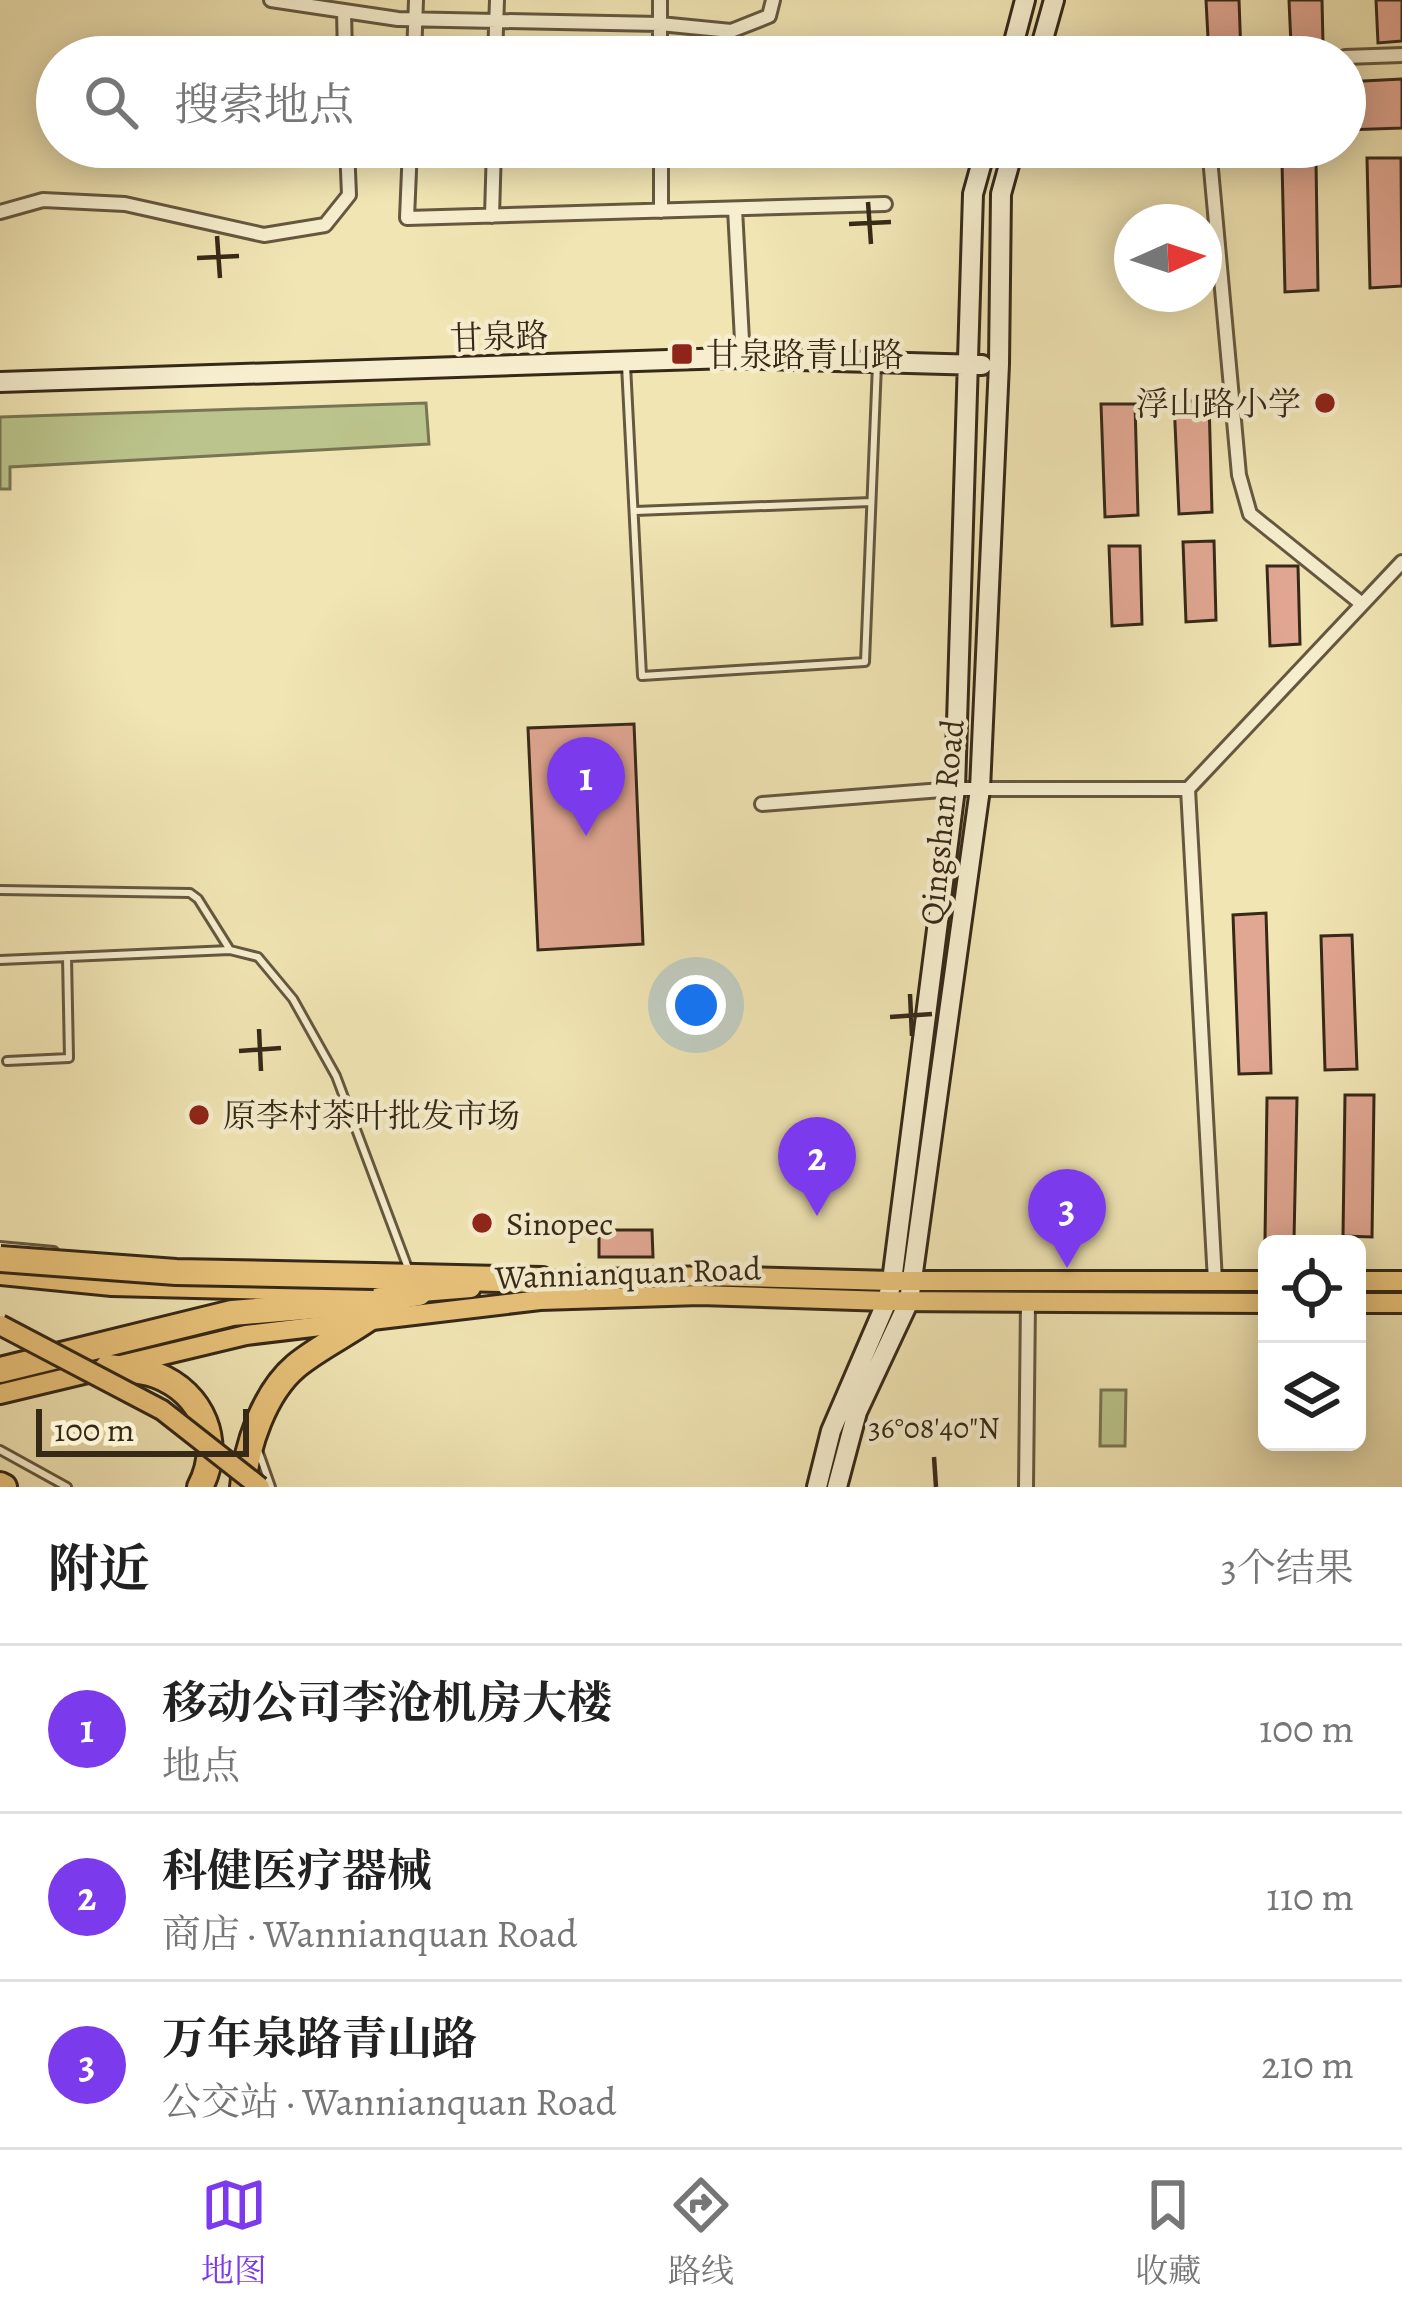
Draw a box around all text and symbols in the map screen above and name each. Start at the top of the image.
search box [36,36,1366,168]
icon: search [78,69,144,135]
text: 搜索地点 [174,74,354,136]
north arrow [1114,204,1222,312]
street label: 甘泉路 [449,312,549,361]
place label: 甘泉路青山路 [706,332,904,377]
marker: 甘泉路青山路 [669,341,695,367]
place label: 浮山路小学 [1136,381,1301,426]
marker: 浮山路小学 [1312,390,1338,416]
street label: Qingshan Road [908,717,975,927]
pin: 1 [547,737,625,836]
your location [666,975,726,1035]
place label: 原李村茶叶批发市场 [223,1093,520,1138]
marker: 原李村茶叶批发市场 [186,1102,212,1128]
pin: 2 [778,1117,856,1216]
pin: 3 [1028,1169,1106,1268]
place label: Sinopec [506,1201,613,1246]
marker: Sinopec [469,1210,495,1236]
map controls [1258,1235,1366,1451]
button: locate [1258,1235,1366,1343]
street label: Wannianquan Road [493,1245,762,1300]
button: layers [1258,1343,1366,1451]
scale bar [36,1403,249,1456]
text: 100 m [54,1407,134,1452]
text: 36°08'40"N [868,1408,1000,1448]
text: 附近 [48,1534,150,1604]
text: 3个结果 [1221,1541,1354,1594]
text: 移动公司李沧机房大楼 [162,1672,612,1734]
text: 1 [80,1702,94,1755]
text: 100 m [1259,1702,1354,1755]
text: 地点 [162,1739,240,1792]
text: 科健医疗器械 [162,1840,432,1902]
text: 2 [78,1870,96,1923]
text: 110 m [1266,1870,1354,1923]
text: 商店 · Wannianquan Road [162,1907,578,1960]
text: 万年泉路青山路 [162,2008,477,2070]
text: 3 [79,2038,95,2091]
text: 210 m [1261,2038,1354,2091]
text: 公交站 · Wannianquan Road [162,2075,617,2128]
tab: 地图 [201,2172,267,2293]
tab: 路线 [668,2172,734,2293]
tab: 收藏 [1135,2172,1201,2293]

